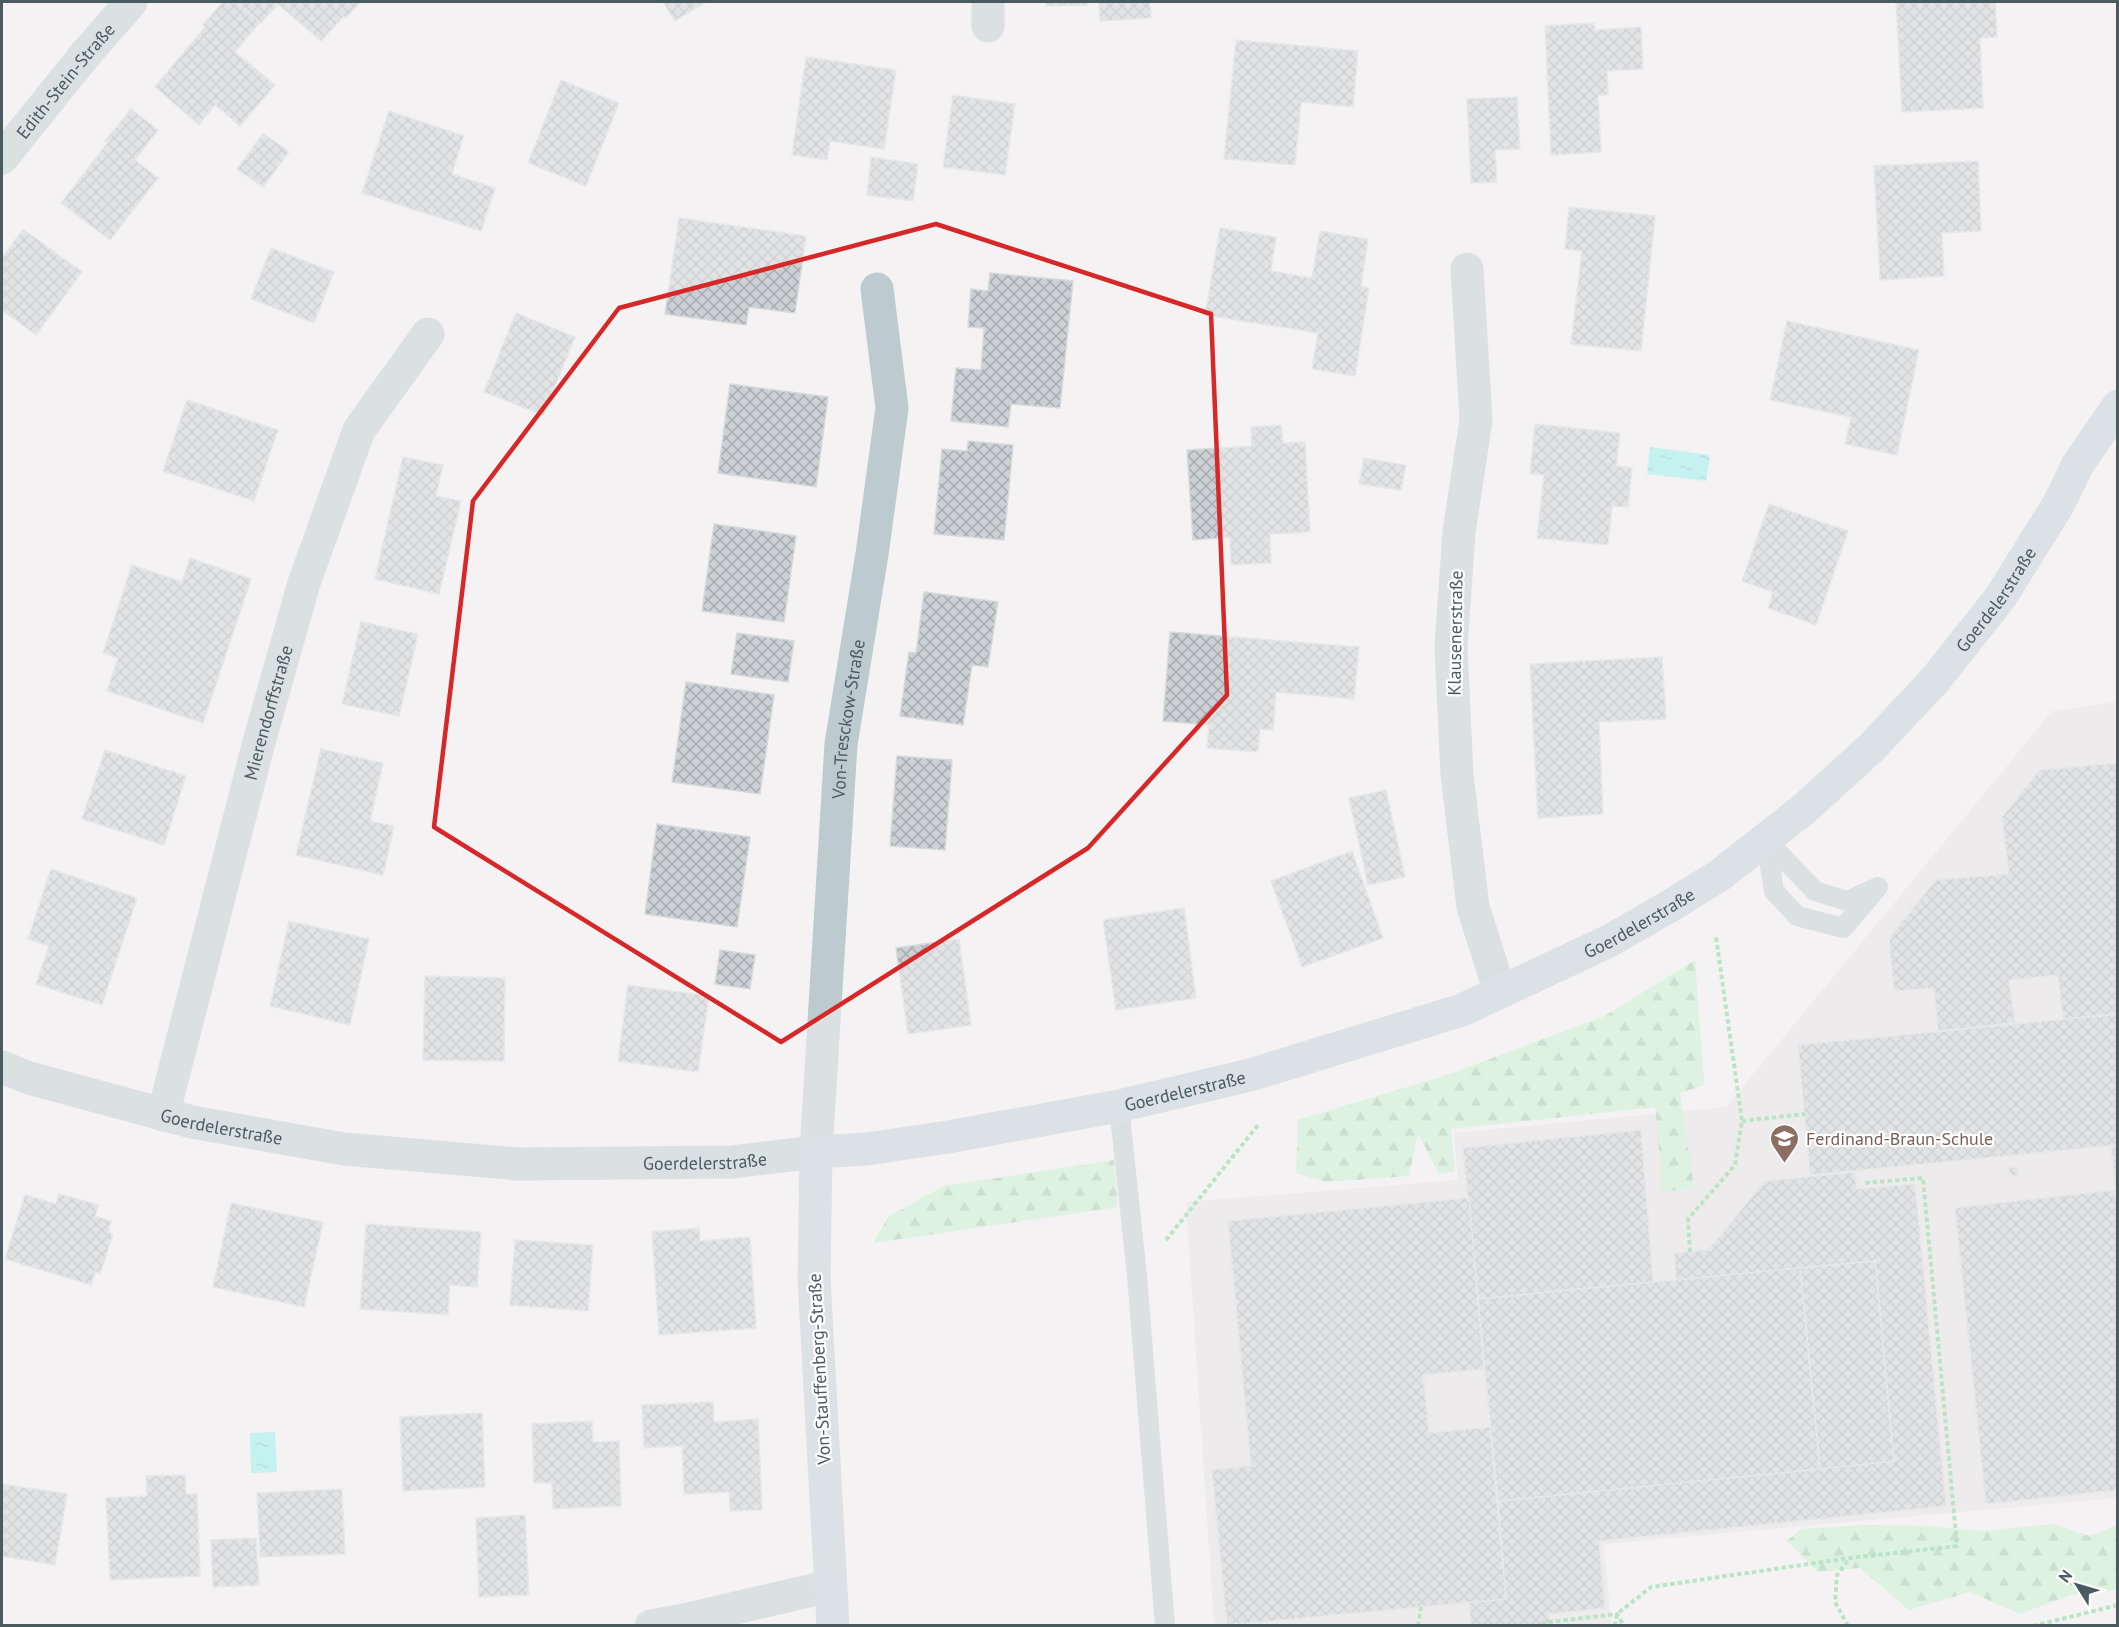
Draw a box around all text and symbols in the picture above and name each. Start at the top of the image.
street label: Edith-Stein-Straße [11,18,119,143]
street label: Goerdelerstraße [1950,542,2041,657]
street label: Klausenerstraße [1442,570,1468,696]
street label: Von-Tresckow-Straße [826,637,869,800]
street label: Mierendorffstraße [238,642,297,782]
street label: Goerdelerstraße [1580,882,1699,963]
street label: Goerdelerstraße [1122,1065,1248,1116]
street label: Goerdelerstraße [158,1103,285,1149]
school or university icon: Ferdinand-Braun-Schule [1769,1122,1801,1164]
place label: Ferdinand-Braun-Schule [1806,1127,1993,1150]
street label: Goerdelerstraße [643,1146,768,1174]
street label: Von-Stauffenberg-Straße [803,1273,836,1466]
north arrow [2047,1555,2107,1615]
text: N [2054,1566,2076,1586]

